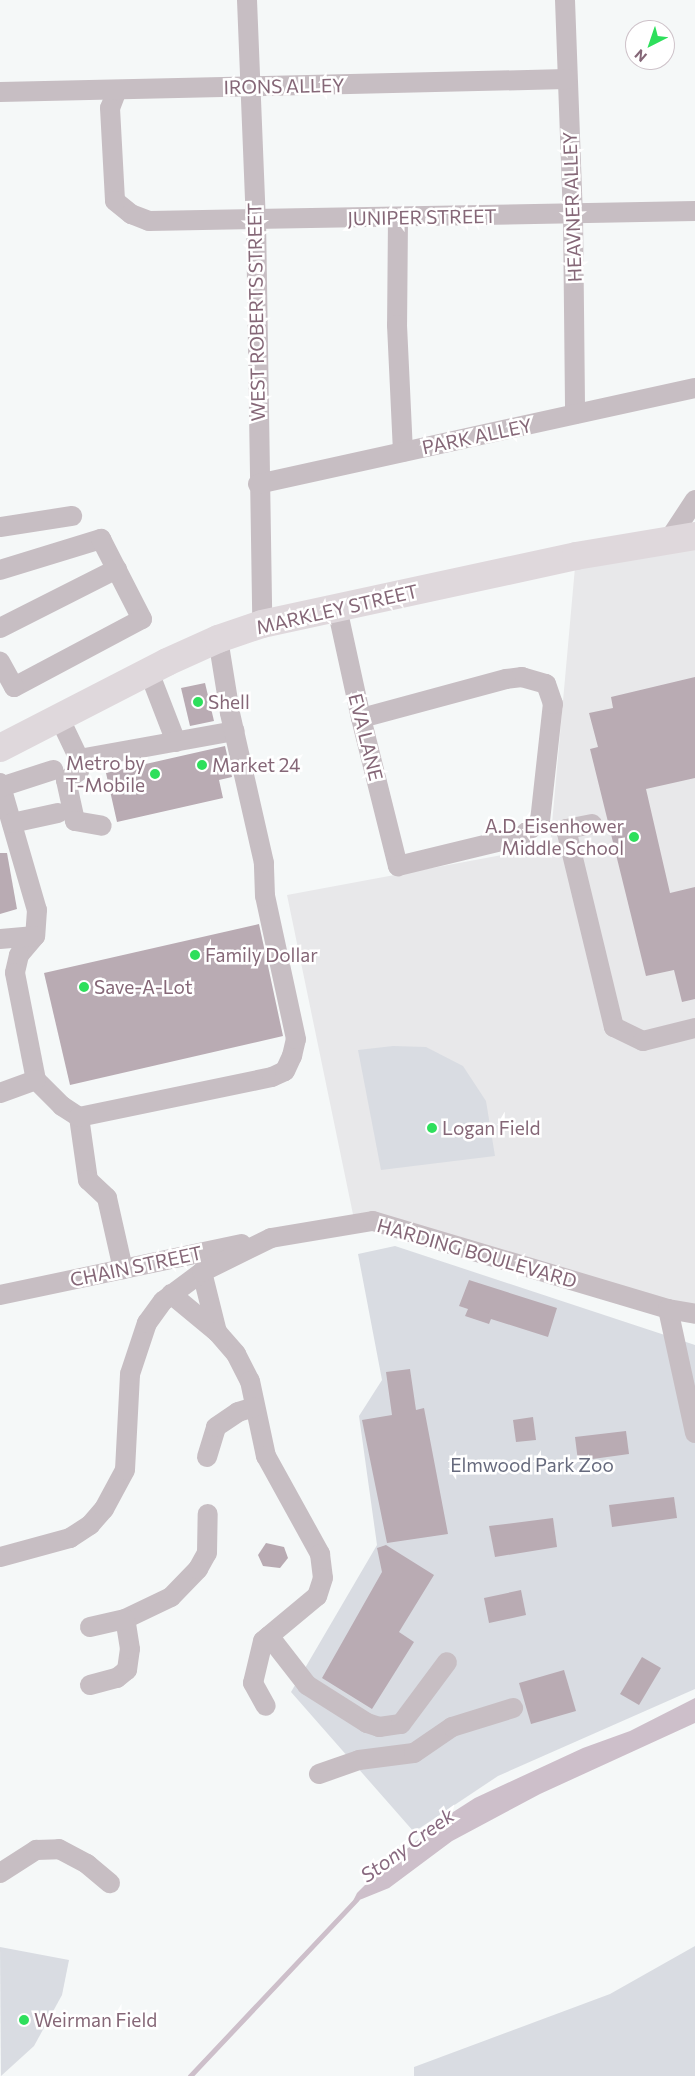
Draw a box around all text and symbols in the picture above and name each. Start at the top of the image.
north arrow [625,20,675,70]
text: N [631,46,650,66]
street label: IRONS ALLEY [223,74,345,98]
street label: HEAVNER ALLEY [558,131,586,283]
street label: WEST ROBERTS STREET [243,202,269,422]
street label: JUNIPER STREET [347,204,497,230]
street label: PARK ALLEY [420,413,534,459]
street label: MARKLEY STREET [254,579,420,639]
place label: Shell [208,691,250,713]
street label: EVA LANE [344,691,388,783]
marker: Shell [192,696,204,708]
place label: Metro by T-Mobile [65,752,145,796]
place label: Market 24 [212,754,300,776]
marker: Market 24 [196,759,208,771]
marker: Metro by T-Mobile [149,768,161,780]
place label: A.D. Eisenhower Middle School [485,815,624,859]
marker: A.D. Eisenhower Middle School [628,831,640,843]
place label: Family Dollar [205,944,318,966]
marker: Family Dollar [189,949,201,961]
place label: Save-A-Lot [94,976,193,998]
marker: Save-A-Lot [78,981,90,993]
place label: Logan Field [442,1117,540,1139]
marker: Logan Field [426,1122,438,1134]
street label: HARDING BOULEVARD [375,1214,579,1292]
street label: CHAIN STREET [68,1241,204,1291]
park label: Elmwood Park Zoo [450,1454,614,1476]
water label: Stony Creek [355,1803,459,1887]
place label: Weirman Field [34,2009,157,2031]
marker: Weirman Field [18,2014,30,2026]

